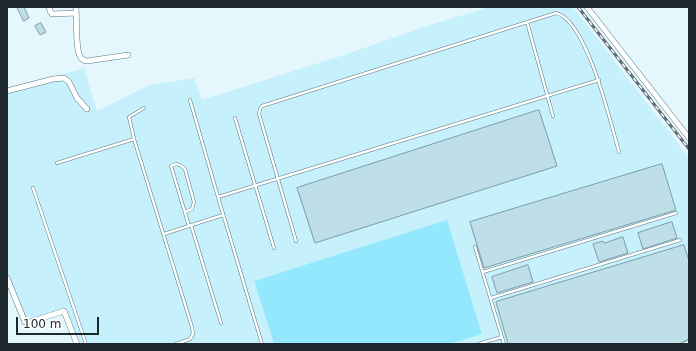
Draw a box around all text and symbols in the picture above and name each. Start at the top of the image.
scale bar [18,309,101,335]
text: 100 m [23,317,61,331]

